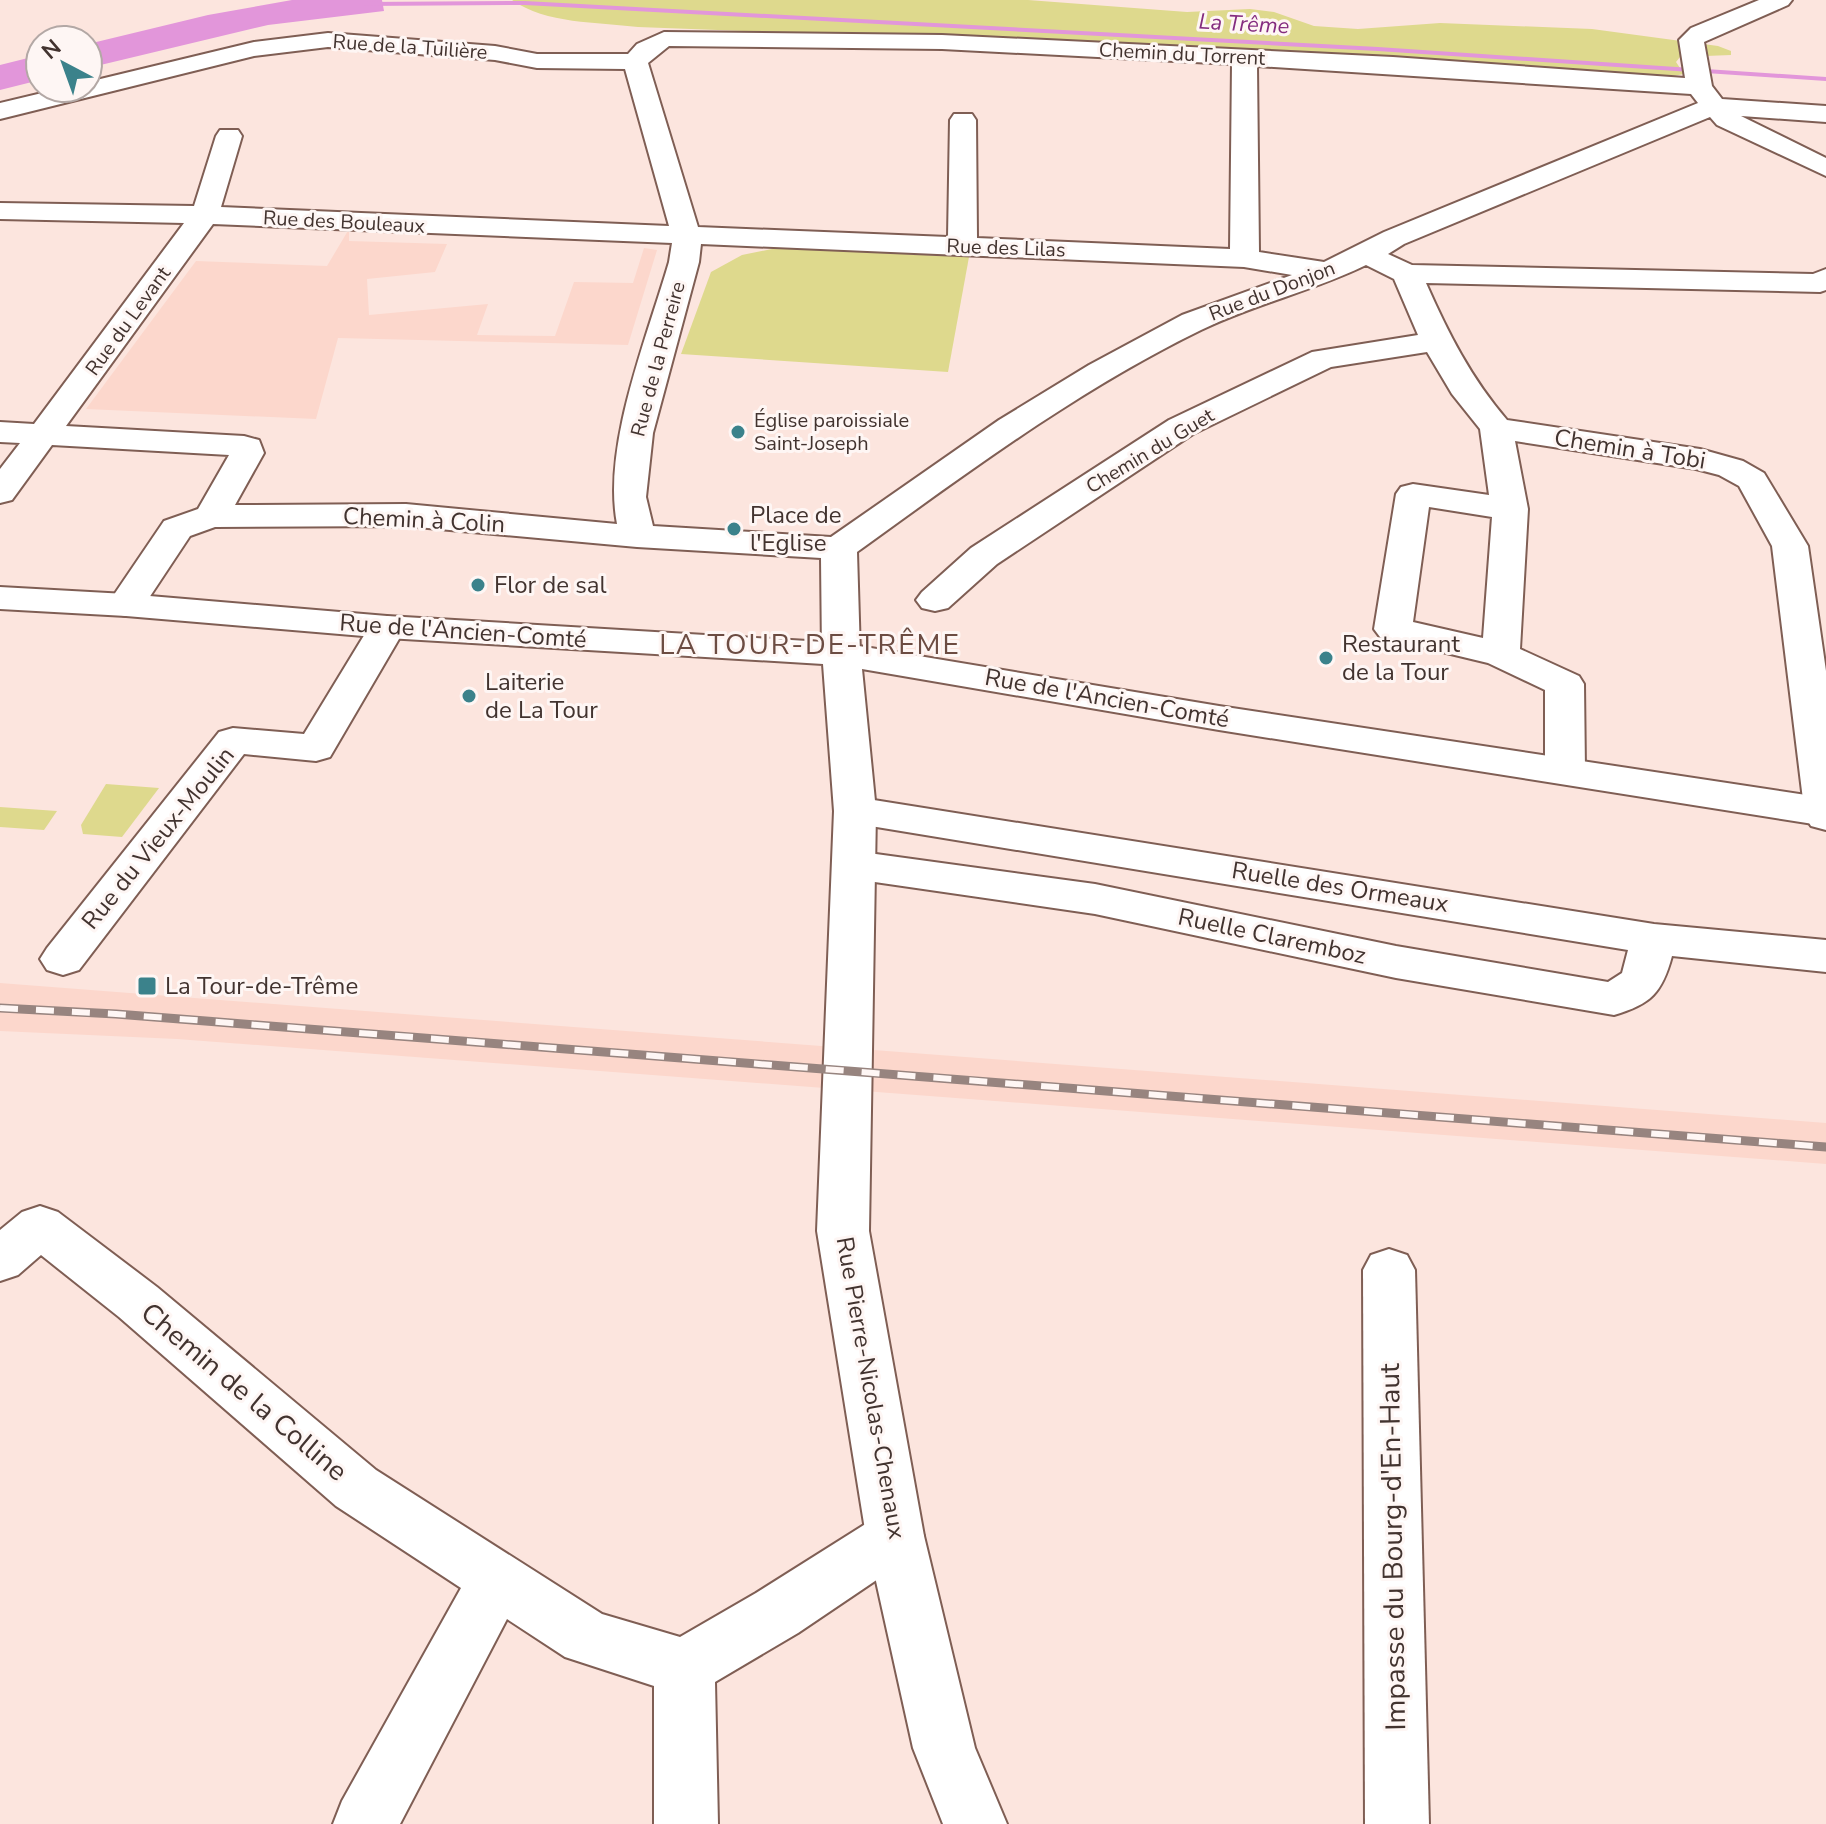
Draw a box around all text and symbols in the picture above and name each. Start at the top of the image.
water label: La Trême [1198,7,1290,41]
north arrow [24,24,104,104]
street label: Rue de la Tuilière [332,28,488,66]
text: N [35,33,68,66]
street label: Chemin du Torrent [1098,36,1267,72]
street label: Rue des Bouleaux [262,204,426,240]
street label: Rue des Lilas [946,232,1066,264]
street label: Rue du Donjon [1205,255,1339,327]
street label: Rue du Levant [79,260,177,381]
street label: Rue de la Perreire [624,278,692,440]
street label: Chemin du Guet [1081,402,1220,500]
place label: Église paroissiale Saint-Joseph [754,407,909,457]
street label: Chemin à Tobi [1552,421,1708,477]
marker: Église paroissiale Saint-Joseph [729,423,747,441]
place label: Place de l'Eglise [750,499,842,559]
street label: Chemin à Colin [342,500,506,540]
marker: Place de l'Eglise [725,520,743,538]
place label: Flor de sal [494,569,607,601]
marker: Flor de sal [469,576,487,594]
street label: Rue de l'Ancien-Comté [338,606,588,656]
district label: LA TOUR-DE-TRÊME [659,626,961,664]
place label: Restaurant de la Tour [1342,628,1460,688]
marker: Restaurant de la Tour [1317,649,1335,667]
street label: Rue de l'Ancien-Comté [982,661,1232,735]
place label: Laiterie de La Tour [485,666,598,726]
marker: Laiterie de La Tour [460,687,478,705]
street label: Rue du Vieux-Moulin [74,740,242,936]
street label: Ruelle des Ormeaux [1229,854,1451,920]
street label: Ruelle Claremboz [1175,900,1369,972]
place label: La Tour-de-Trême [165,970,358,1002]
marker: La Tour-de-Trême [136,975,158,997]
street label: Rue Pierre-Nicolas-Chenaux [829,1234,913,1542]
street label: Chemin de la Colline [132,1294,356,1490]
street label: Impasse du Bourg-d'En-Haut [1371,1363,1415,1731]

